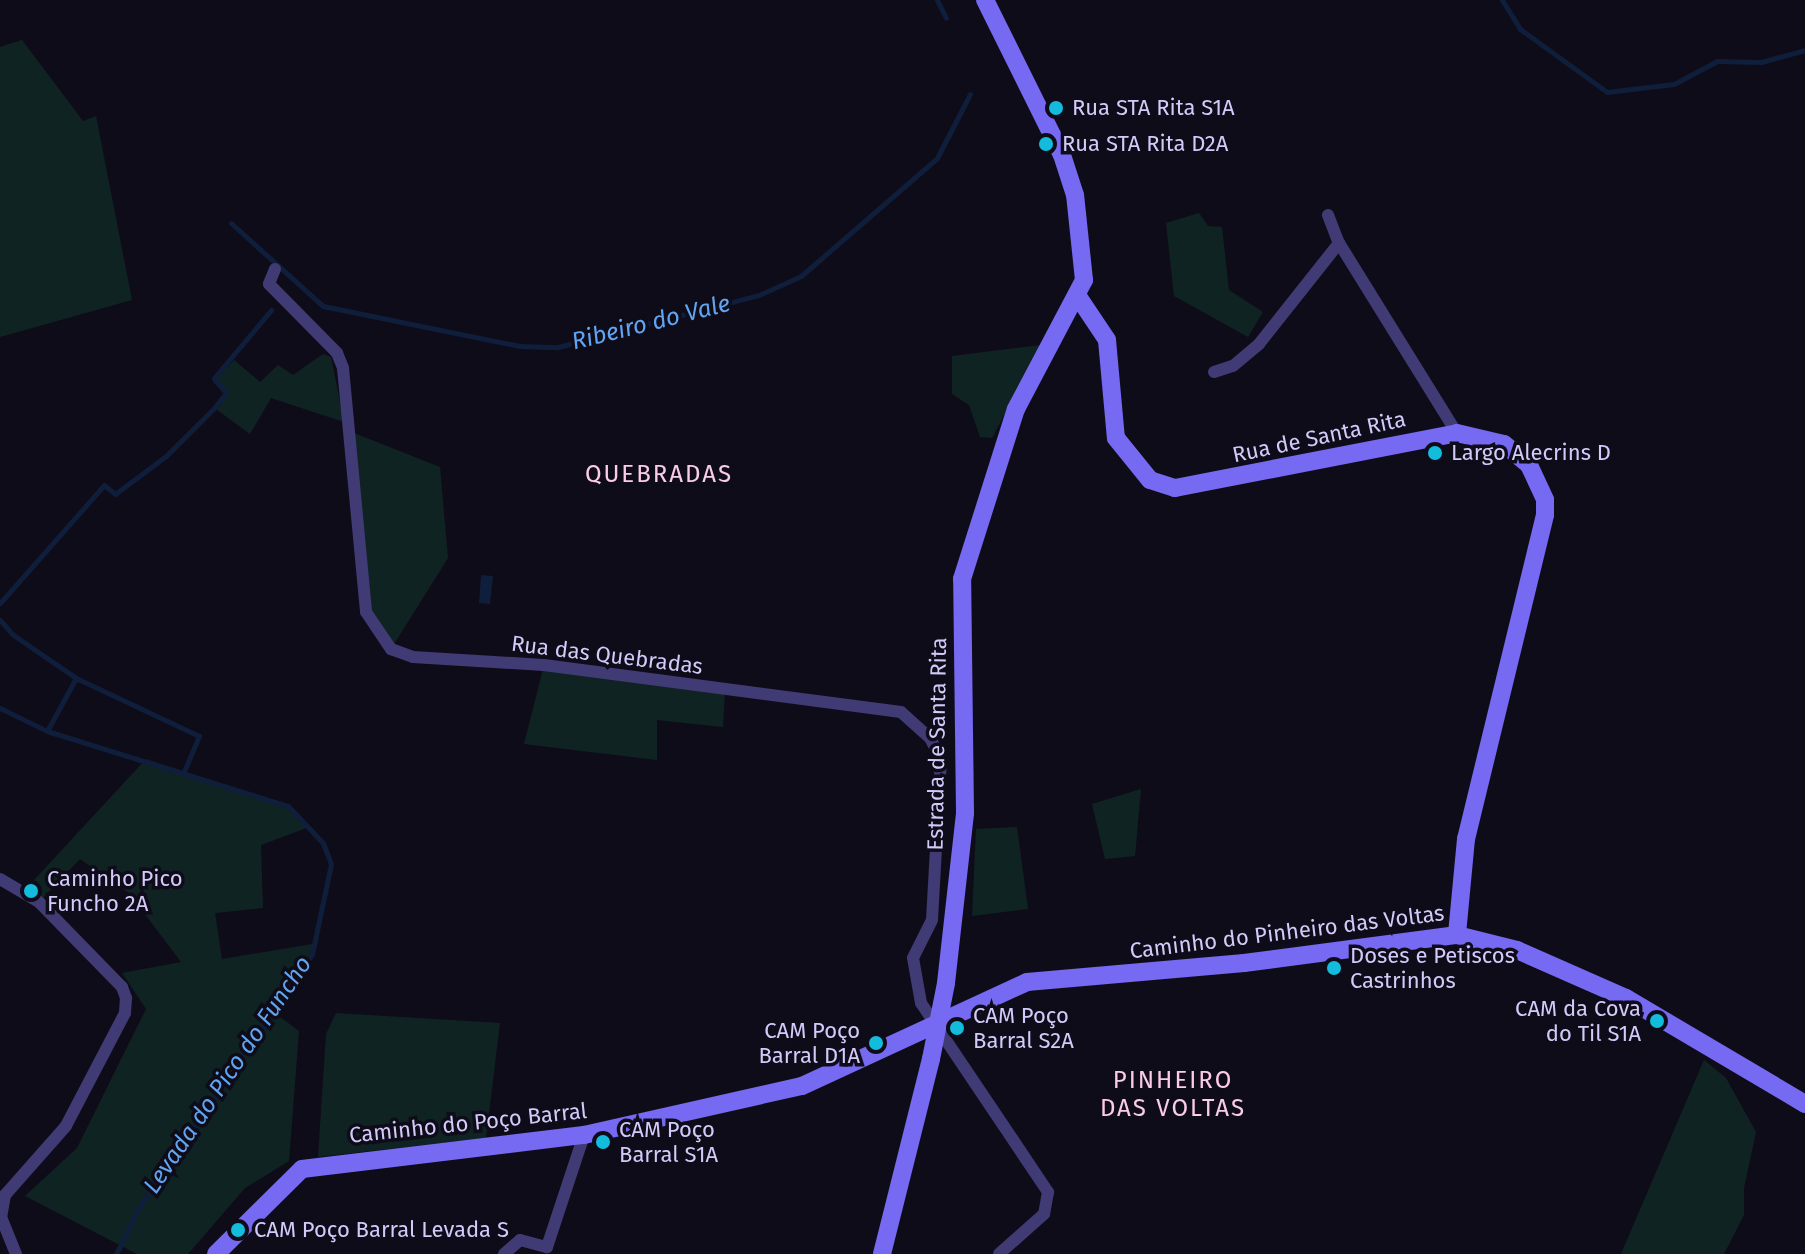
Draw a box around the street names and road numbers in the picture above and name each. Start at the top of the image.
street label: Rua de Santa Rita [1230,406,1408,468]
street label: Rua das Quebradas [510,630,704,680]
street label: Estrada de Santa Rita [922,637,952,851]
street label: Caminho do Pinheiro das Voltas [1128,900,1446,964]
street label: Caminho do Poço Barral [348,1097,588,1149]

